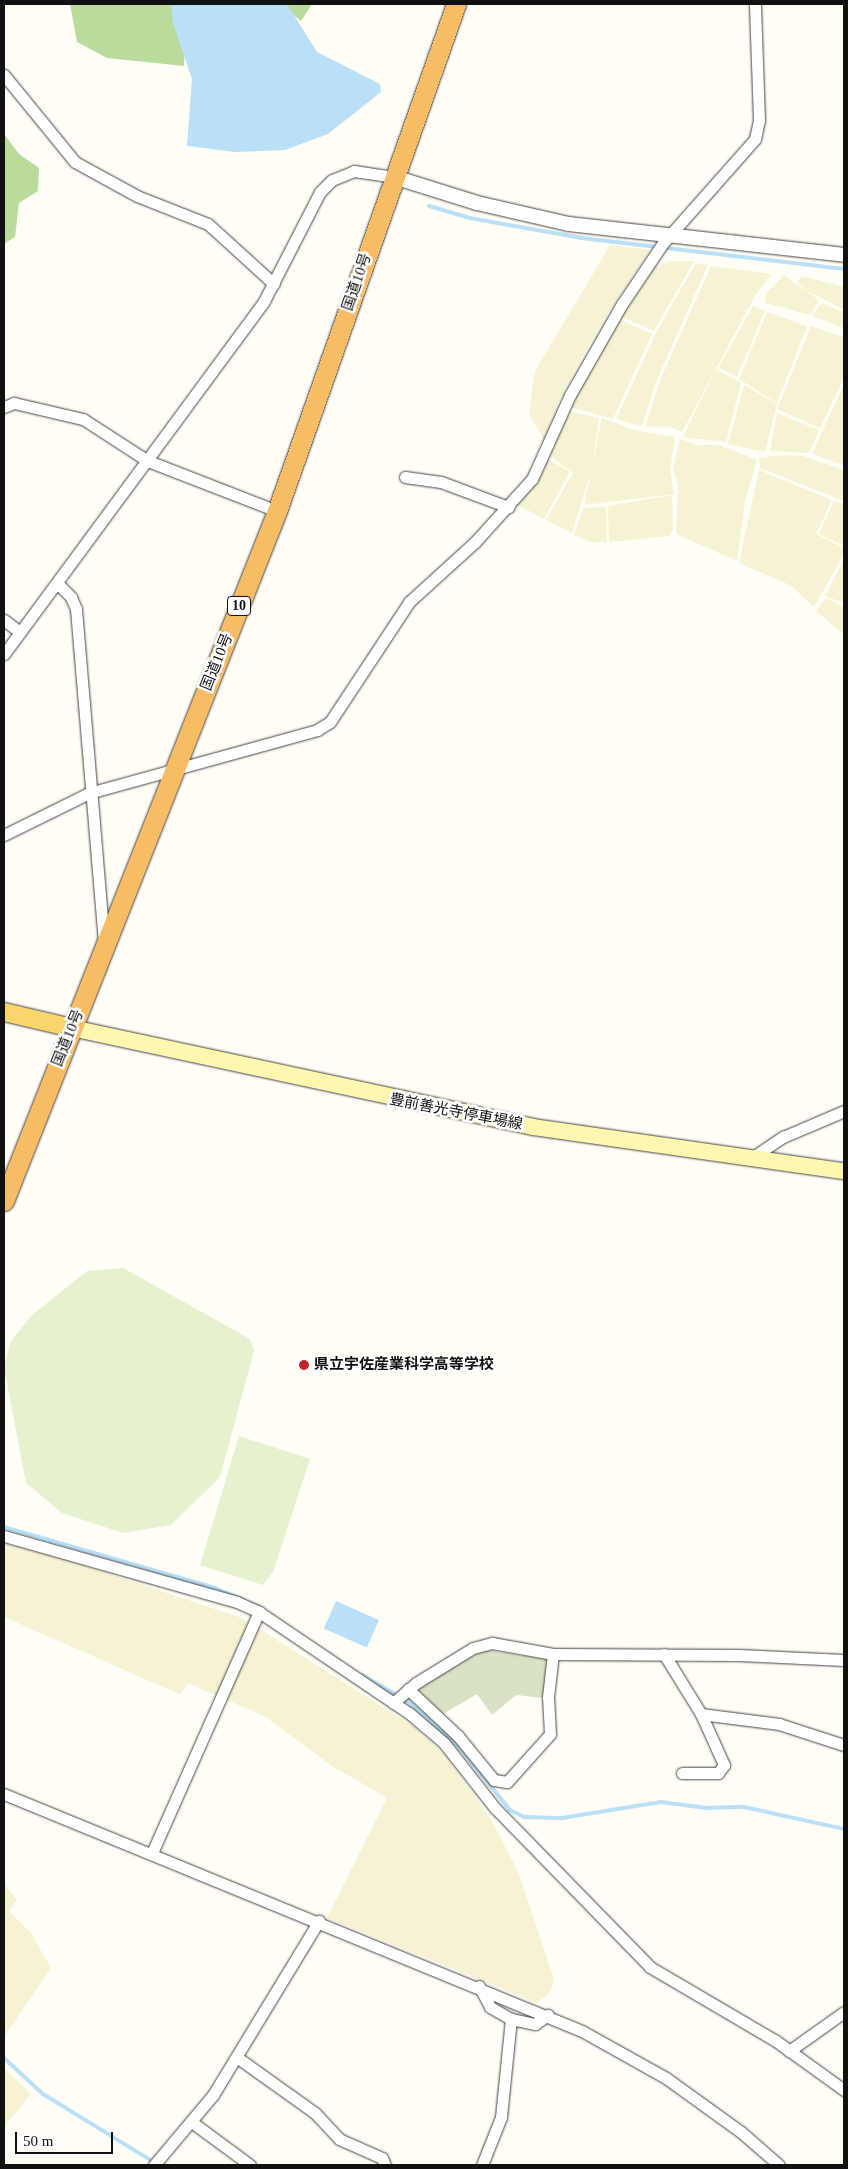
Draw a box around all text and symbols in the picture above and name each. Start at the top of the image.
street label: 国道10号 [339,251,375,313]
road number: 10 [226,594,252,618]
street label: 国道10号 [197,631,237,693]
street label: 国道10号 [48,1007,88,1069]
street label: 豊前善光寺停車場線 [388,1090,524,1134]
place label: 県立宇佐産業科学高等学校 [314,1356,494,1374]
marker: 県立宇佐産業科学高等学校 [298,1359,310,1371]
scale bar [18,2122,115,2154]
text: 50 m [23,2133,53,2149]

